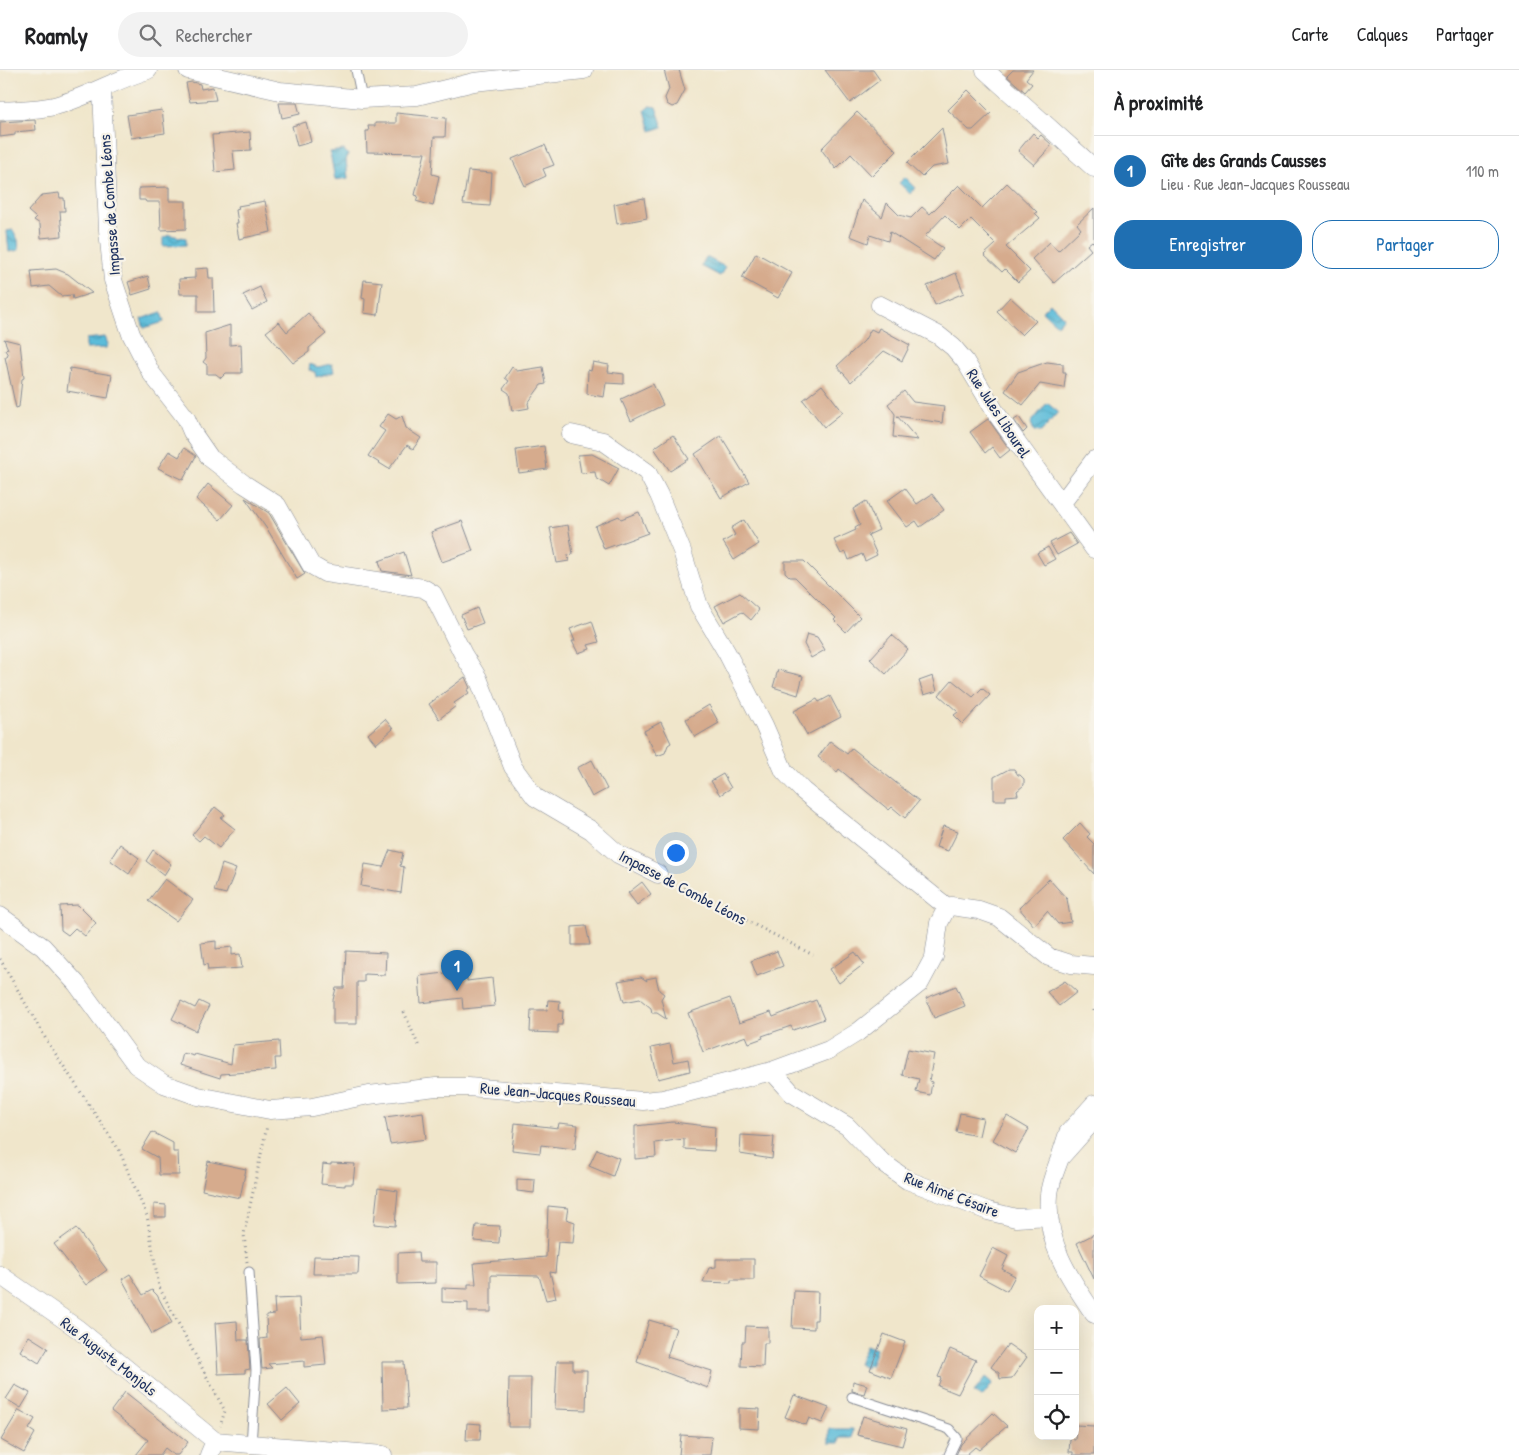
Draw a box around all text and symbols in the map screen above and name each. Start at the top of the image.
search box [118,12,468,57]
text: Roamly [25,19,88,51]
icon: search [136,21,164,49]
text: Rechercher [176,22,253,48]
text: Carte [1291,22,1329,47]
text: Calques [1357,22,1408,47]
text: Partager [1436,22,1494,47]
text: À proximité [1114,88,1203,117]
street label: Impasse de Combe Léons [93,134,125,276]
text: Gîte des Grands Causses [1161,147,1326,173]
text: 1 [1127,160,1133,182]
text: 110 m [1466,160,1499,182]
text: Lieu · Rue Jean-Jacques Rousseau [1161,173,1350,195]
button: Enregistrer [1114,220,1302,269]
button: Partager [1312,220,1499,269]
street label: Rue Jules Libourel [962,364,1036,462]
your location [663,840,689,866]
street label: Impasse de Combe Léons [615,844,751,930]
pin: 1 [441,950,473,991]
street label: Rue Jean-Jacques Rousseau [479,1076,637,1112]
street label: Rue Aimé Césaire [902,1166,1003,1222]
map controls [1034,1305,1079,1440]
button: + [1034,1305,1079,1350]
street label: Rue Auguste Monjols [56,1311,162,1401]
button: − [1034,1350,1079,1395]
button: locate [1034,1395,1079,1440]

